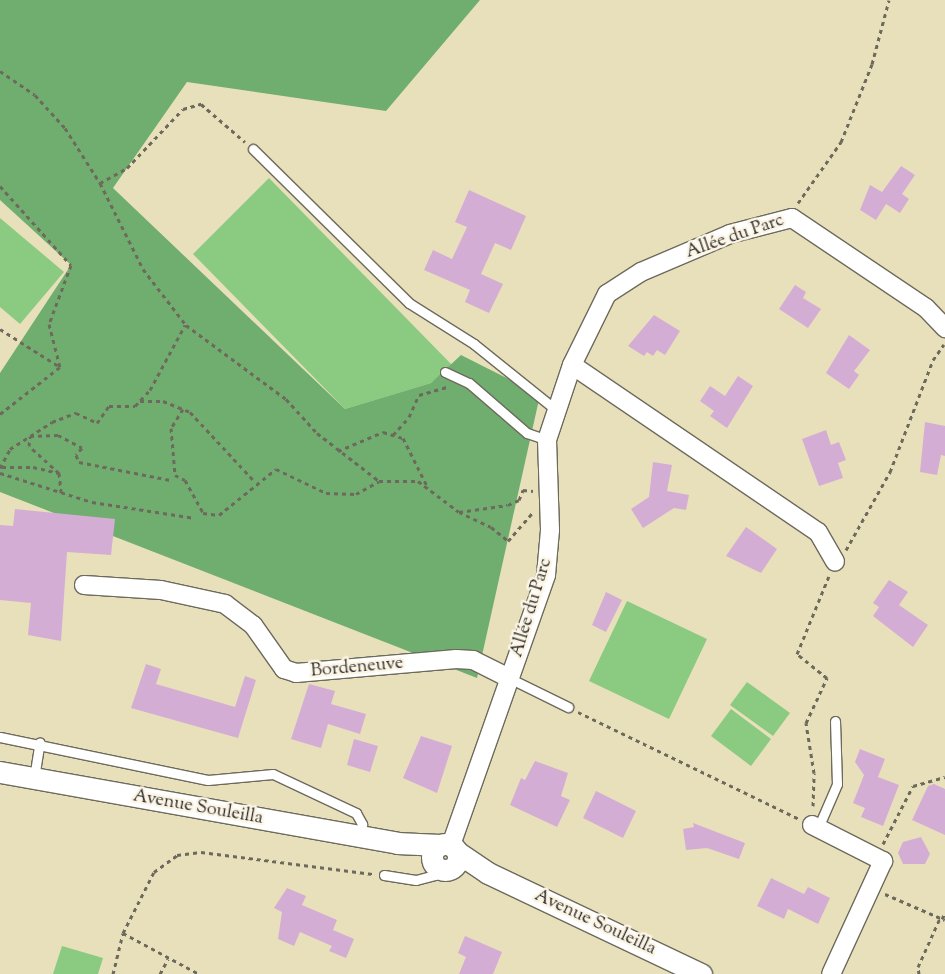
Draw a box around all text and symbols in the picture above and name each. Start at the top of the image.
street label: Allée du Parc [683,210,787,264]
street label: Allée du Parc [507,556,557,660]
street label: Bordeneuve [310,653,404,683]
street label: Avenue Souleilla [131,786,265,830]
street label: Avenue Souleilla [531,885,659,961]

